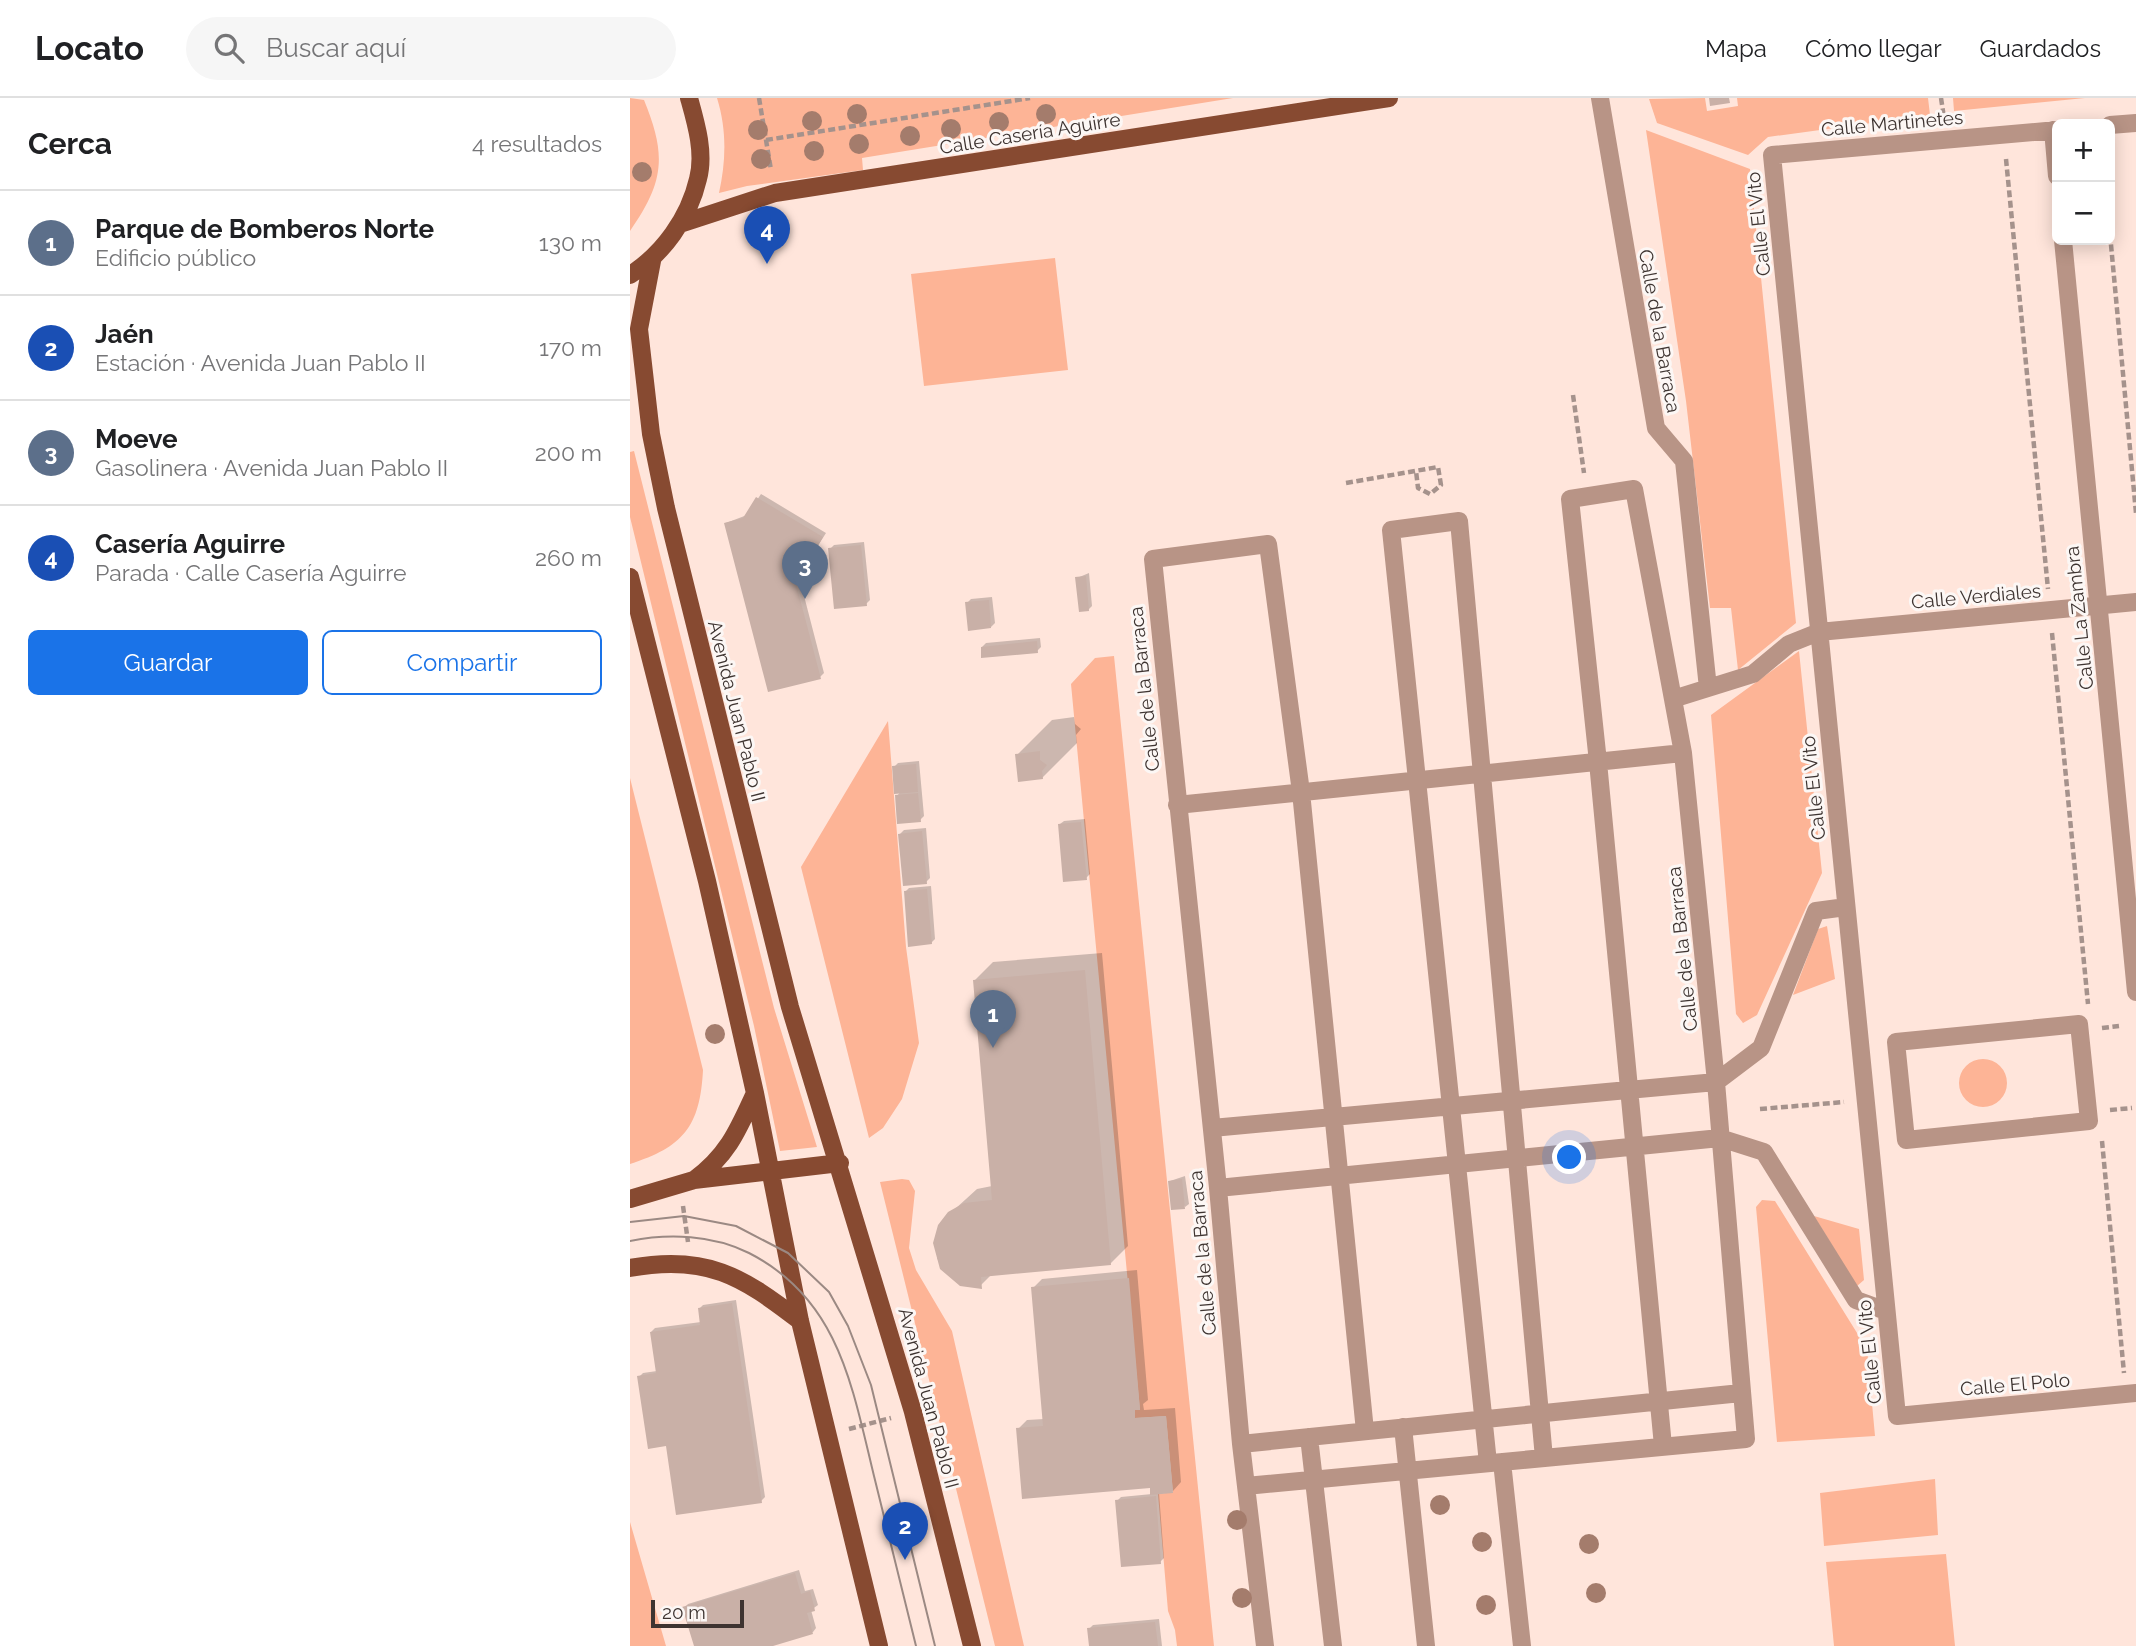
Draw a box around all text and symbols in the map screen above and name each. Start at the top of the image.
search box [186,17,676,80]
text: Locato [35,29,144,68]
icon: search [210,29,248,67]
text: Buscar aquí [266,33,406,63]
text: Mapa [1705,34,1767,63]
text: Cómo llegar [1805,34,1942,63]
text: Guardados [1980,34,2101,63]
street label: Calle Martinetes [1820,106,1964,140]
street label: Calle Casería Aguirre [938,108,1122,158]
map controls [2052,119,2115,245]
button: + [2052,119,2115,182]
text: Cerca [28,126,112,161]
text: 4 resultados [472,130,602,157]
street label: Calle El Vito [1742,171,1774,277]
button: − [2052,182,2115,245]
pin: 4 [744,206,790,264]
text: Parque de Bomberos Norte [95,214,434,244]
text: 1 [45,229,57,256]
text: 130 m [539,229,602,256]
text: Edificio público [95,244,256,271]
street label: Calle de la Barraca [1635,248,1685,414]
text: Jaén [95,319,154,349]
text: 2 [45,334,57,361]
text: 170 m [539,334,602,361]
text: Estación · Avenida Juan Pablo II [95,349,426,376]
text: Moeve [95,424,178,454]
text: 3 [45,439,57,466]
text: 200 m [535,439,602,466]
text: Gasolinera · Avenida Juan Pablo II [95,454,448,481]
text: Casería Aguirre [95,529,285,559]
pin: 3 [782,541,828,599]
text: 4 [44,544,58,571]
text: 260 m [535,544,602,571]
street label: Calle La Zambra [2061,545,2097,691]
text: Parada · Calle Casería Aguirre [95,559,406,586]
street label: Calle Verdiales [1910,579,2042,613]
street label: Calle de la Barraca [1124,606,1164,772]
street label: Avenida Juan Pablo II [704,618,770,804]
button: Guardar [28,630,308,695]
button: Compartir [322,630,602,695]
street label: Calle El Vito [1797,735,1829,841]
street label: Calle de la Barraca [1662,866,1702,1032]
pin: 1 [970,990,1016,1048]
your location [1552,1140,1586,1174]
street label: Calle de la Barraca [1184,1170,1220,1336]
street label: Calle El Vito [1853,1299,1885,1405]
street label: Avenida Juan Pablo II [894,1305,964,1491]
street label: Calle El Polo [1959,1368,2071,1400]
pin: 2 [882,1502,928,1560]
scale bar [651,1597,744,1629]
text: 20 m [662,1601,706,1623]

